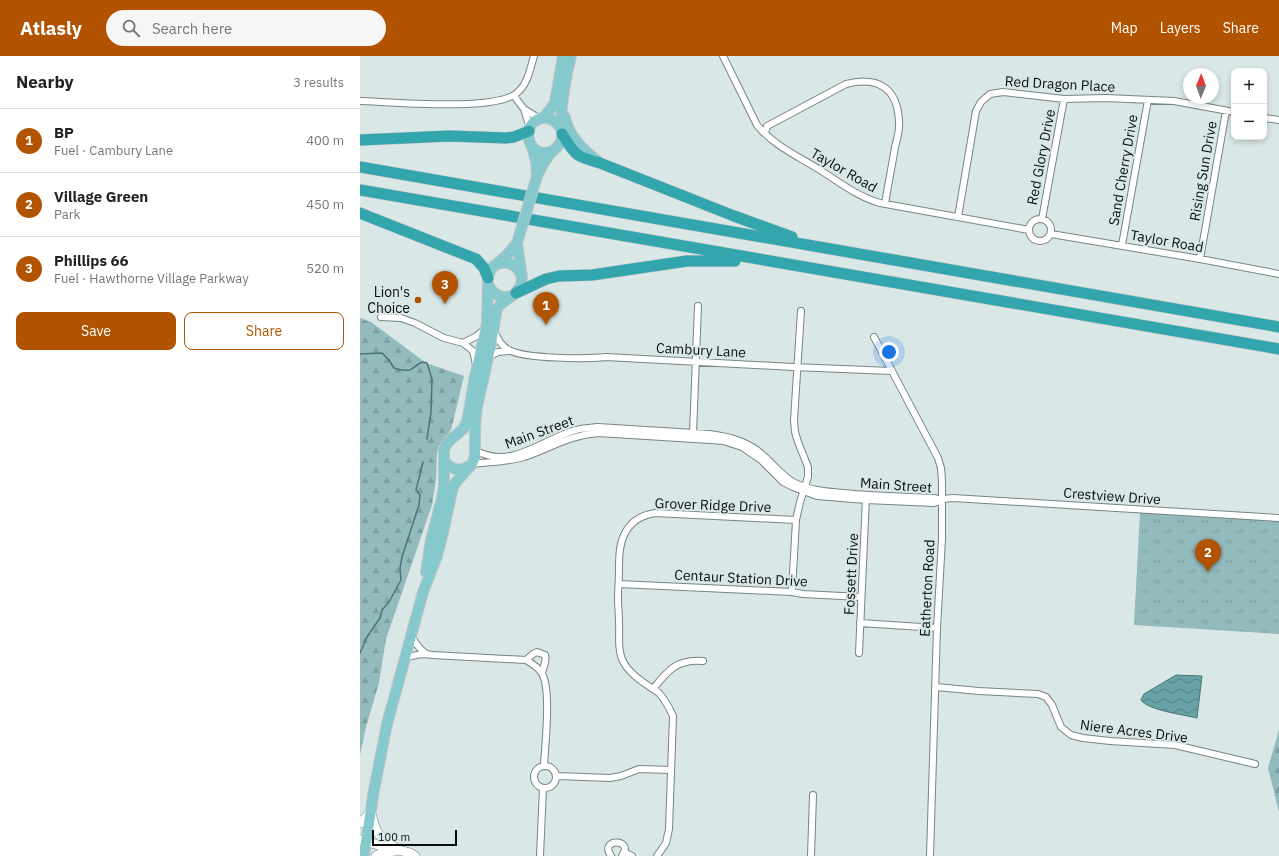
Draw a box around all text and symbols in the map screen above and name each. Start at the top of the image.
search box [106,10,386,46]
text: Atlasly [20,16,82,40]
icon: search [120,17,142,39]
text: Search here [152,19,232,38]
text: Map [1111,19,1138,37]
text: Layers [1160,19,1201,37]
text: Share [1223,19,1259,37]
north arrow [1183,68,1219,104]
map controls [1231,68,1267,140]
button: + [1231,68,1267,104]
text: Nearby [16,71,74,93]
street label: Red Dragon Place [1004,72,1116,96]
text: 3 results [293,74,344,91]
button: − [1231,104,1267,140]
street label: Red Glory Drive [1023,107,1059,206]
street label: Sand Cherry Drive [1104,113,1142,227]
street label: Rising Sun Drive [1185,119,1221,222]
text: BP [54,123,74,142]
text: 1 [25,132,33,149]
text: 400 m [306,132,344,149]
text: Fuel · Cambury Lane [54,142,173,159]
street label: Taylor Road [808,144,880,196]
text: Village Green [54,187,148,206]
text: 2 [25,196,33,213]
text: 450 m [306,196,344,213]
text: Park [54,206,80,223]
street label: Taylor Road [1129,226,1205,256]
text: Phillips 66 [54,251,129,270]
text: 3 [25,260,33,277]
text: 520 m [306,260,344,277]
text: Fuel · Hawthorne Village Parkway [54,270,249,287]
pin: 3 [432,271,458,304]
place label: Lion's Choice [367,283,410,317]
pin: 1 [533,292,559,325]
marker: Lion's Choice [413,295,423,305]
button: Save [16,312,176,350]
button: Share [184,312,344,350]
street label: Cambury Lane [656,339,747,361]
your location [879,342,899,362]
street label: Main Street [502,411,576,453]
street label: Main Street [859,474,933,496]
street label: Crestview Drive [1063,484,1162,508]
street label: Grover Ridge Drive [654,494,772,516]
street label: Fossett Drive [840,532,862,615]
street label: Eatherton Road [915,539,939,637]
pin: 2 [1195,539,1221,572]
street label: Centaur Station Drive [674,566,809,591]
street label: Niere Acres Drive [1079,715,1189,747]
scale bar [372,828,457,847]
text: 100 m [378,830,410,844]

